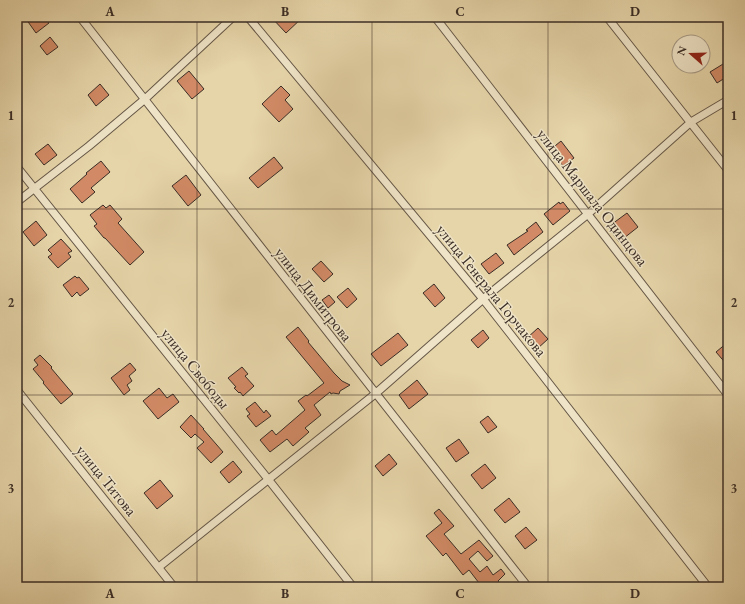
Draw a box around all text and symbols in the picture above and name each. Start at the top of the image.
text: A [104,3,115,20]
text: B [281,3,289,20]
text: C [455,3,465,20]
text: D [630,3,640,20]
north arrow [671,34,711,74]
text: N [674,44,690,57]
text: 1 [8,107,15,124]
text: 1 [731,107,738,124]
street label: улица Маршала Одинцова [532,124,653,271]
street label: улица Генерала Горчакова [432,220,552,361]
street label: улица Димитрова [270,243,358,346]
text: 2 [8,294,15,311]
text: 2 [731,294,738,311]
street label: улица Свободы [156,323,235,413]
street label: улица Титова [71,440,142,521]
text: 3 [8,480,15,497]
text: 3 [731,480,738,497]
text: A [104,585,115,602]
text: B [281,585,289,602]
text: C [455,585,465,602]
text: D [630,585,640,602]

